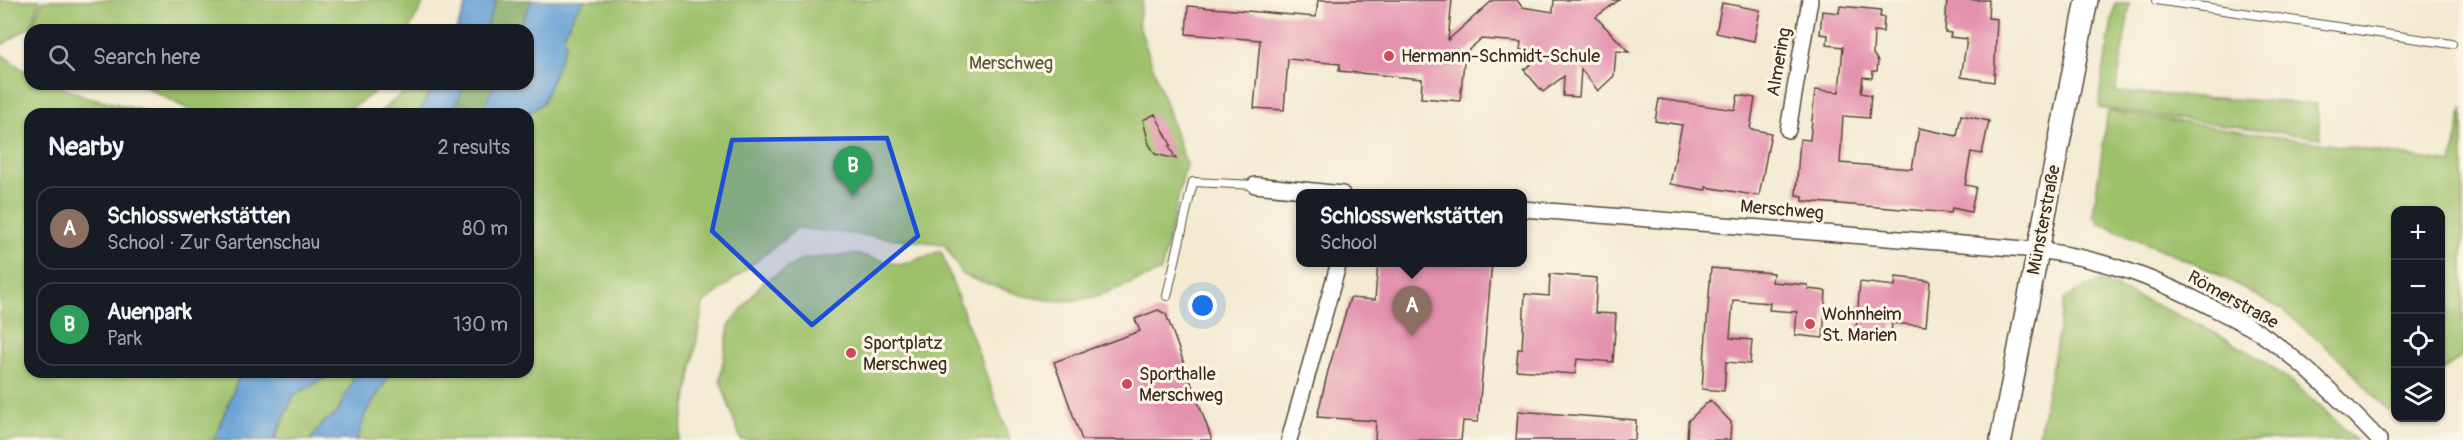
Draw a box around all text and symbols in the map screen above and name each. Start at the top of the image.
search box [24,24,534,90]
street label: Almering [1762,26,1796,98]
icon: search [45,41,78,74]
text: Search here [93,43,200,71]
place label: Hermann-Schmidt-Schule [1401,45,1600,68]
marker: Hermann-Schmidt-Schule [1382,49,1396,63]
park label: Merschweg [969,52,1053,75]
text: Nearby [48,131,124,163]
text: 2 results [438,135,510,160]
pin: B [834,146,872,196]
street label: Münsterstraße [2022,163,2066,277]
popup [1296,189,1527,267]
street label: Merschweg [1739,195,1825,225]
text: Schlosswerkstätten [107,202,291,230]
text: Schlosswerkstätten [1320,202,1503,230]
map controls [2391,206,2445,422]
button: + [2391,206,2445,260]
text: A [63,216,76,241]
text: 80 m [462,216,508,241]
text: School · Zur Gartenschau [107,230,320,255]
text: School [1320,230,1377,255]
button: − [2391,260,2445,314]
street label: Römerstraße [2184,266,2283,334]
pin: A [1392,286,1432,336]
your location [1188,291,1217,320]
text: Auenpark [107,298,192,326]
place label: Wohnheim St. Marien [1822,303,1902,347]
text: B [64,312,75,337]
text: 130 m [453,312,508,337]
button: locate [2391,314,2445,368]
marker: Wohnheim St. Marien [1803,317,1817,331]
text: Park [107,326,142,351]
place label: Sportplatz Merschweg [863,332,947,376]
marker: Sportplatz Merschweg [844,346,858,360]
place label: Sporthalle Merschweg [1139,363,1223,407]
button: layers [2391,368,2445,422]
marker: Sporthalle Merschweg [1120,377,1134,391]

